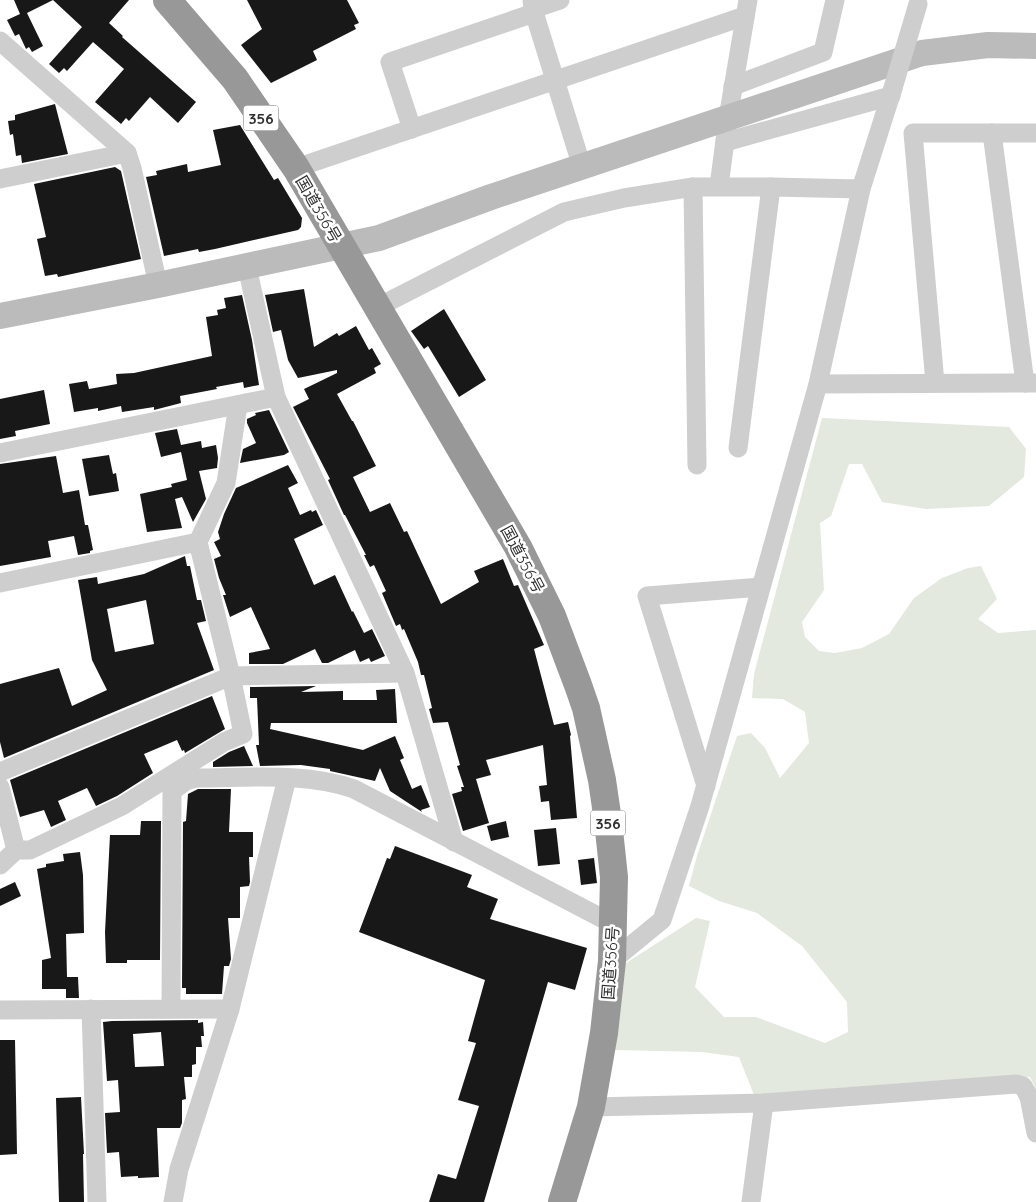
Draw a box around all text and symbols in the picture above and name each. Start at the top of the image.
road number: 356 [244,106,278,130]
street label: 国道356号 [292,172,346,246]
street label: 国道356号 [497,522,549,596]
road number: 356 [590,810,626,836]
street label: 国道356号 [597,926,623,1000]

